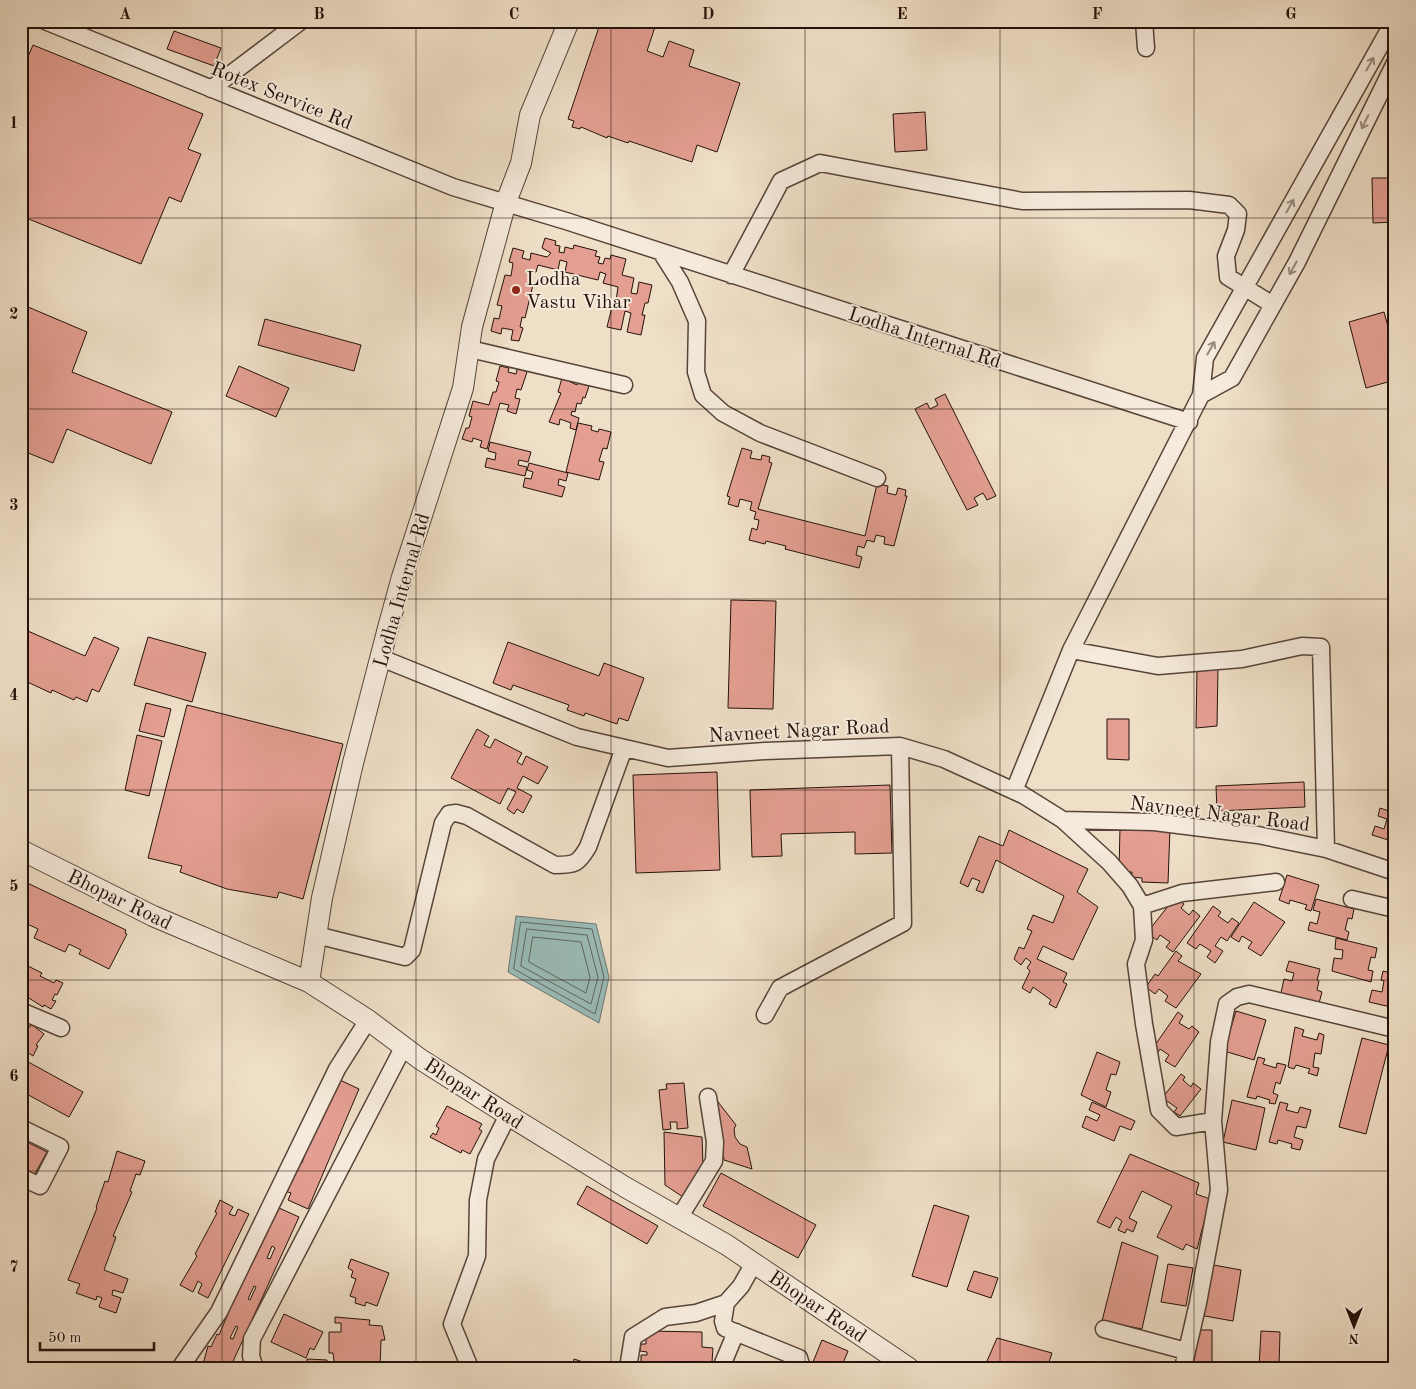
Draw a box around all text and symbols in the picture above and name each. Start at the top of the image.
text: A [119,7,131,23]
text: B [313,7,325,23]
text: C [509,7,519,23]
text: D [702,7,714,23]
text: E [896,7,908,23]
text: F [1092,7,1103,23]
text: G [1285,7,1297,23]
one-way arrow [1366,57,1375,72]
street label: Rotex Service Rd [208,59,355,134]
one-way arrow [1359,114,1369,129]
text: 1 [9,116,19,132]
one-way arrow [1286,199,1296,214]
one-way arrow [1288,261,1298,275]
place label: Lodha Vastu Vihar [526,270,631,313]
marker: Lodha Vastu Vihar [510,284,522,296]
street label: Lodha Internal Rd [845,305,1003,373]
text: 2 [9,307,19,323]
one-way arrow [1206,340,1216,355]
text: 3 [9,498,19,514]
street label: Lodha Internal Rd [371,511,435,670]
text: 4 [9,688,19,704]
street label: Navneet Nagar Road [708,717,890,747]
street label: Navneet Nagar Road [1129,794,1311,836]
street label: Bhopar Road [64,867,174,935]
text: 5 [9,879,19,895]
street label: Bhopar Road [420,1055,526,1134]
text: 6 [9,1069,19,1085]
text: 7 [9,1260,19,1276]
street label: Bhopar Road [764,1268,869,1348]
north arrow [1328,1302,1378,1352]
scale bar [40,1319,154,1351]
text: 50 m [48,1331,82,1346]
text: N [1348,1331,1359,1345]

